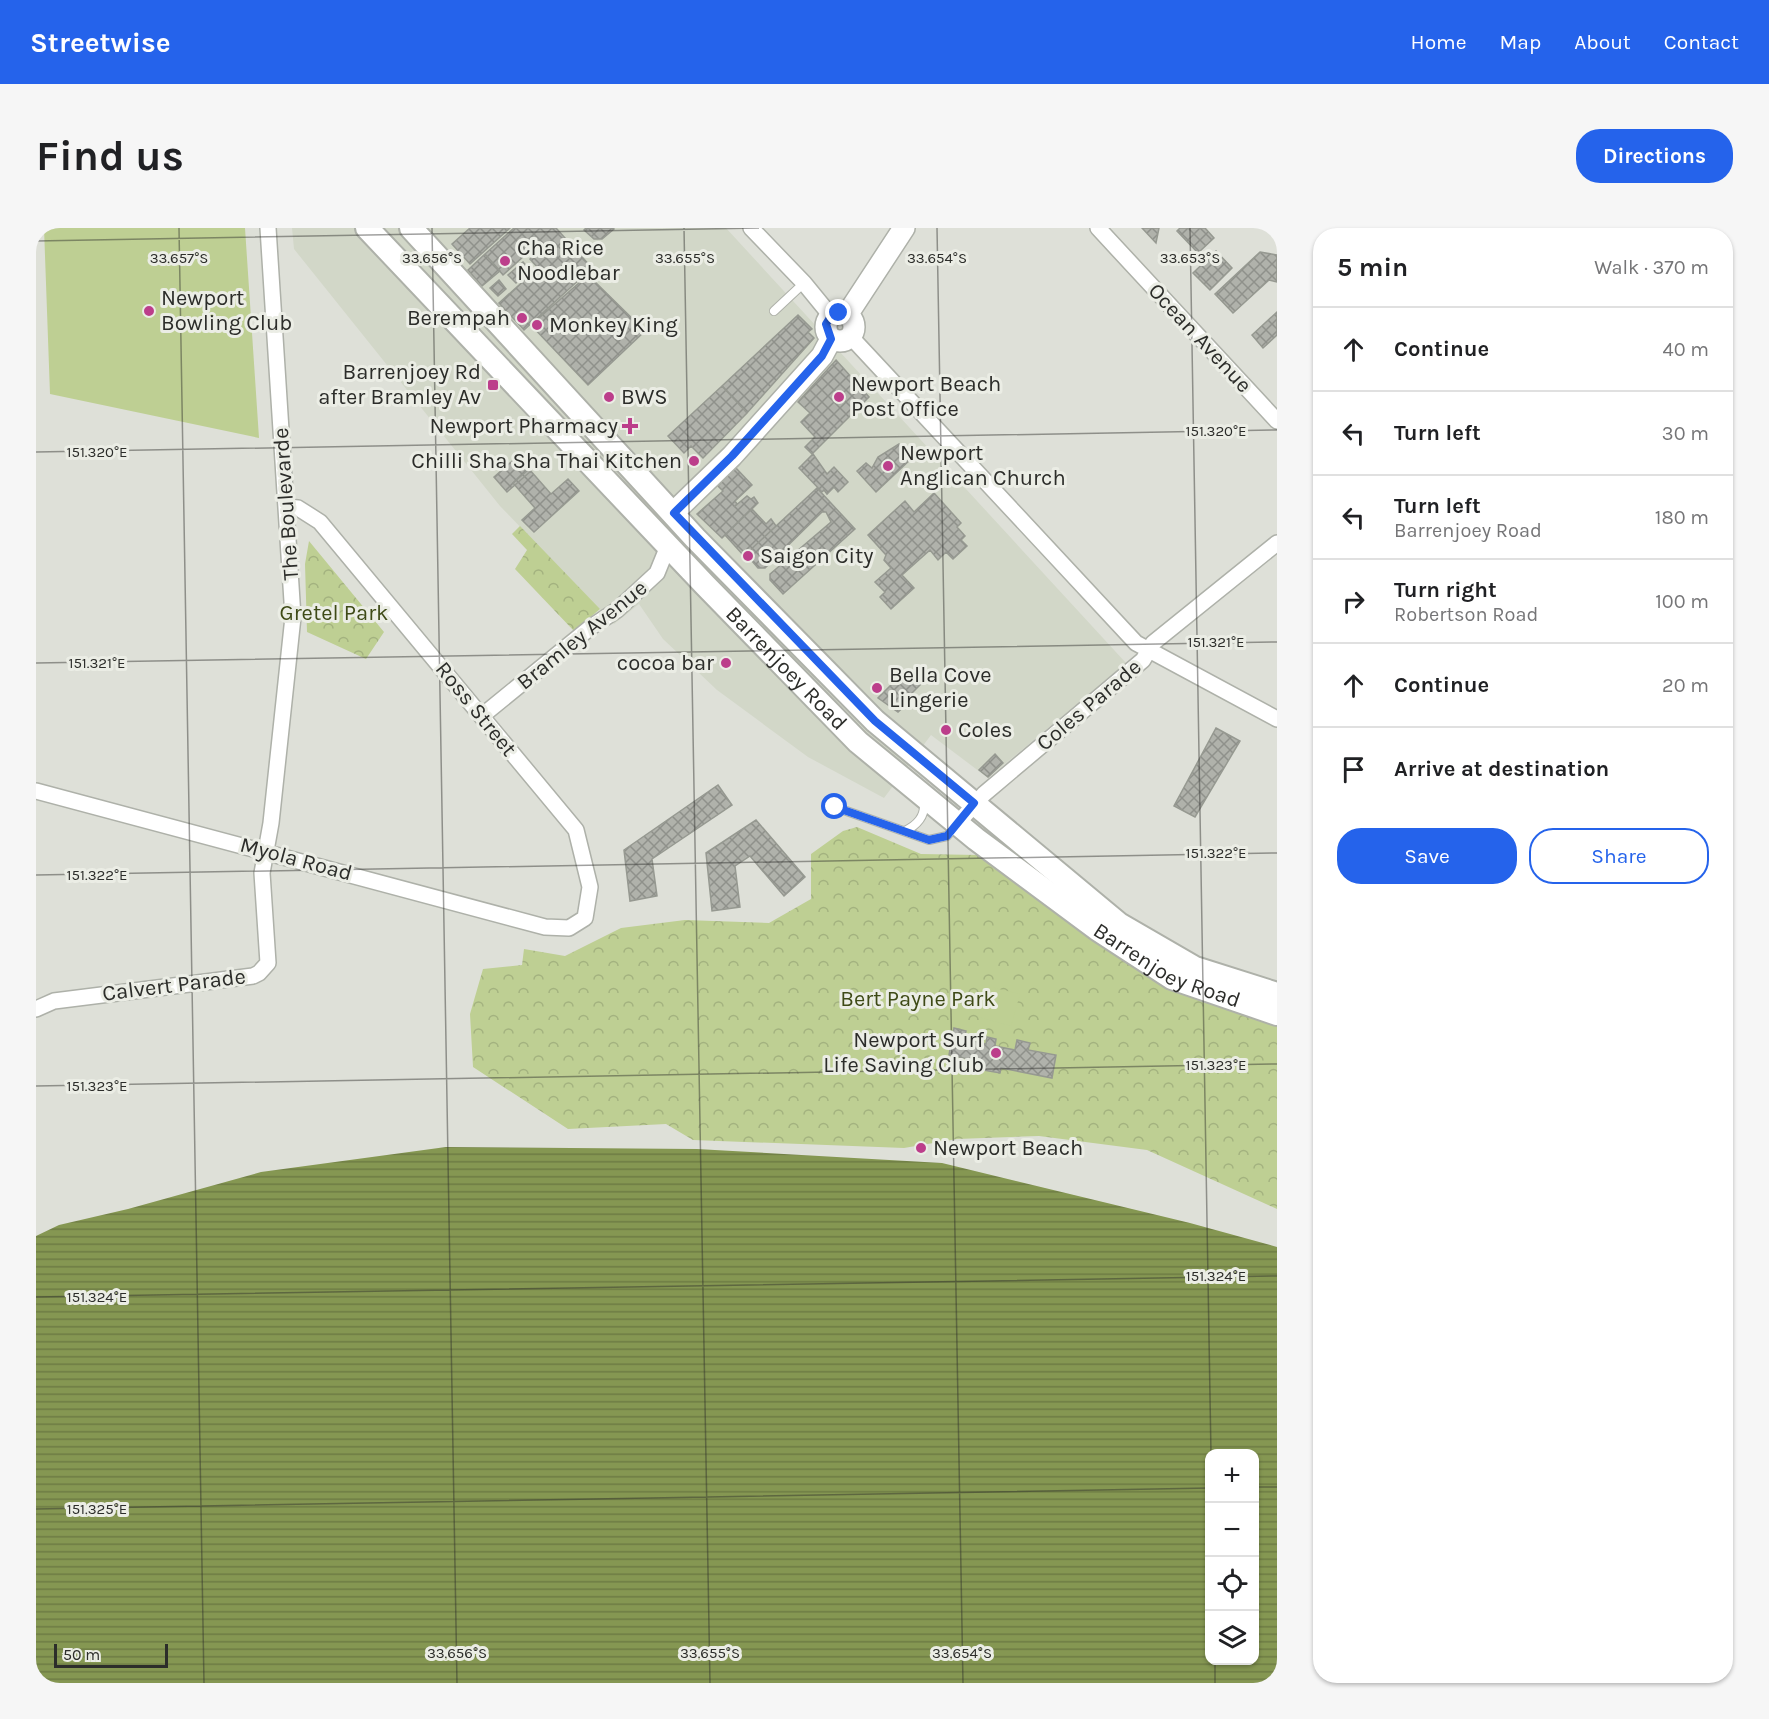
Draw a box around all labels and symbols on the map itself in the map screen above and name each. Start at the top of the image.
place label: Cha Rice Noodlebar [517,235,620,286]
text: 33.657°S [150,249,208,267]
text: 33.656°S [402,249,462,267]
text: 33.655°S [655,249,715,267]
text: 33.654°S [907,249,967,267]
text: 33.653°S [1160,249,1220,267]
marker: Cha Rice Noodlebar [498,254,512,268]
street label: Ocean Avenue [1143,278,1257,398]
place label: Newport Bowling Club [161,285,292,336]
route end [825,299,851,325]
marker: Newport Bowling Club [142,304,156,318]
place label: Berempah [407,305,510,331]
marker: Berempah [515,311,529,325]
place label: Monkey King [549,312,678,338]
marker: Monkey King [530,318,544,332]
place label: Barrenjoey Rd after Bramley Av [318,359,481,410]
place label: Newport Beach Post Office [851,371,1001,422]
marker: Barrenjoey Rd after Bramley Av [486,378,500,392]
place label: BWS [621,384,668,410]
marker: BWS [602,390,616,404]
marker: Newport Beach Post Office [832,390,846,404]
place label: Newport Pharmacy [430,413,618,439]
marker: Newport Pharmacy [623,419,637,433]
text: 151.320°E [1185,422,1247,440]
street label: The Boulevarde [268,427,304,581]
place label: Newport Anglican Church [900,440,1066,491]
text: 151.320°E [66,443,128,461]
place label: Chilli Sha Sha Thai Kitchen [411,448,682,474]
marker: Chilli Sha Sha Thai Kitchen [687,454,701,468]
marker: Newport Anglican Church [881,459,895,473]
place label: Saigon City [760,543,873,569]
marker: Saigon City [741,549,755,563]
street label: Bramley Avenue [512,575,652,695]
park label: Gretel Park [279,600,389,626]
street label: Barrenjoey Road [720,601,852,736]
text: 151.321°E [1187,633,1245,651]
place label: cocoa bar [617,650,714,676]
text: 151.321°E [68,654,126,672]
street label: Coles Parade [1031,654,1147,756]
street label: Ross Street [430,656,522,762]
marker: cocoa bar [719,656,733,670]
place label: Bella Cove Lingerie [889,662,992,713]
marker: Bella Cove Lingerie [870,681,884,695]
place label: Coles [958,717,1013,743]
marker: Coles [939,723,953,737]
route start [821,793,847,819]
street label: Myola Road [237,832,355,886]
text: 151.322°E [1186,844,1246,862]
text: 151.322°E [67,866,127,884]
street label: Barrenjoey Road [1088,917,1244,1013]
street label: Calvert Parade [101,963,247,1007]
park label: Bert Payne Park [840,986,996,1012]
place label: Newport Surf Life Saving Club [823,1027,984,1078]
marker: Newport Surf Life Saving Club [989,1046,1003,1060]
text: 151.323°E [1185,1056,1247,1074]
text: 151.323°E [66,1077,128,1095]
place label: Newport Beach [933,1135,1083,1161]
marker: Newport Beach [914,1141,928,1155]
text: 151.324°E [1186,1267,1246,1285]
text: 151.324°E [67,1288,127,1306]
text: 151.325°E [67,1500,127,1518]
scale bar [54,1641,168,1668]
text: 33.656°S [427,1644,487,1662]
text: 33.655°S [680,1644,740,1662]
text: 33.654°S [932,1644,992,1662]

